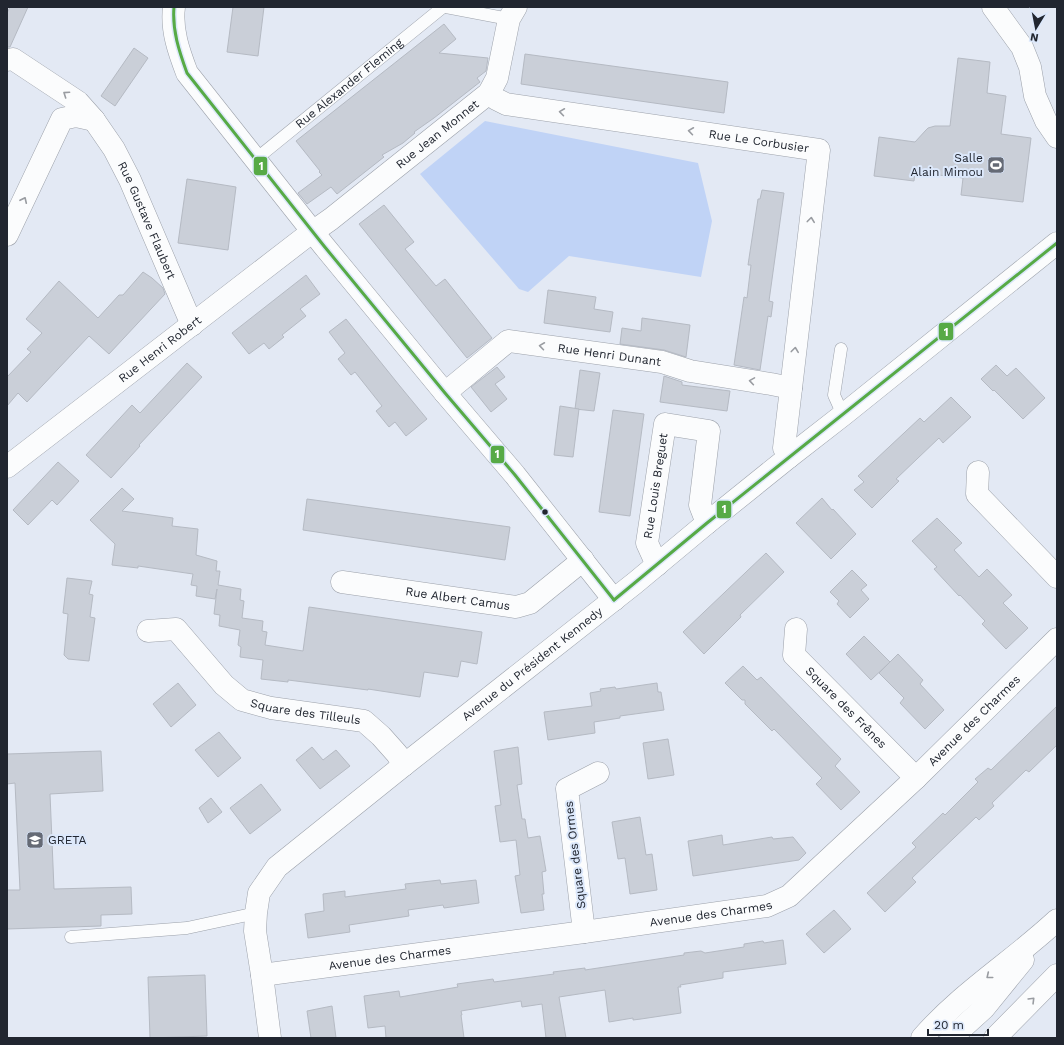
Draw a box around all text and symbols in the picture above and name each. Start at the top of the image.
north arrow [1016,8,1056,48]
text: N [1029,30,1039,44]
street label: Rue Alexander Fleming [293,35,406,131]
one-way arrow [63,91,70,99]
street label: Rue Jean Monnet [393,97,482,172]
one-way arrow [559,108,566,117]
one-way arrow [688,127,694,136]
street label: Rue Le Corbusier [708,127,810,155]
place label: Salle Alain Mimou [910,151,983,179]
sports icon: Salle Alain Mimou [986,155,1006,175]
line badge: 1 [253,156,268,176]
street label: Rue Gustave Flaubert [115,159,179,281]
text: 1 [259,160,263,173]
one-way arrow [19,197,27,205]
one-way arrow [806,217,815,224]
street label: Rue Henri Robert [116,313,204,385]
line badge: 1 [938,322,954,341]
text: 1 [944,326,948,339]
street label: Rue Henri Dunant [557,341,662,369]
one-way arrow [539,342,545,351]
one-way arrow [790,347,799,353]
one-way arrow [749,377,755,386]
street label: Rue Louis Breguet [641,432,671,540]
line badge: 1 [490,445,505,464]
text: 1 [495,448,499,461]
line badge: 1 [716,500,732,519]
text: 1 [722,503,726,516]
unlabelled marker [540,507,550,517]
street label: Rue Albert Camus [404,584,511,613]
street label: Avenue du Président Kennedy [459,604,606,724]
street label: Square des Frênes [803,664,890,751]
street label: Avenue des Charmes [925,672,1023,769]
street label: Square des Tilleuls [249,696,362,727]
street label: Square des Ormes [561,800,589,910]
school or university icon: GRETA [25,830,45,850]
place label: GRETA [48,833,86,847]
street label: Avenue des Charmes [649,898,775,930]
street label: Avenue des Charmes [328,943,452,973]
one-way arrow [986,971,993,978]
one-way arrow [1027,997,1035,1005]
scale bar [928,1011,988,1037]
text: 20 m [934,1018,964,1032]

